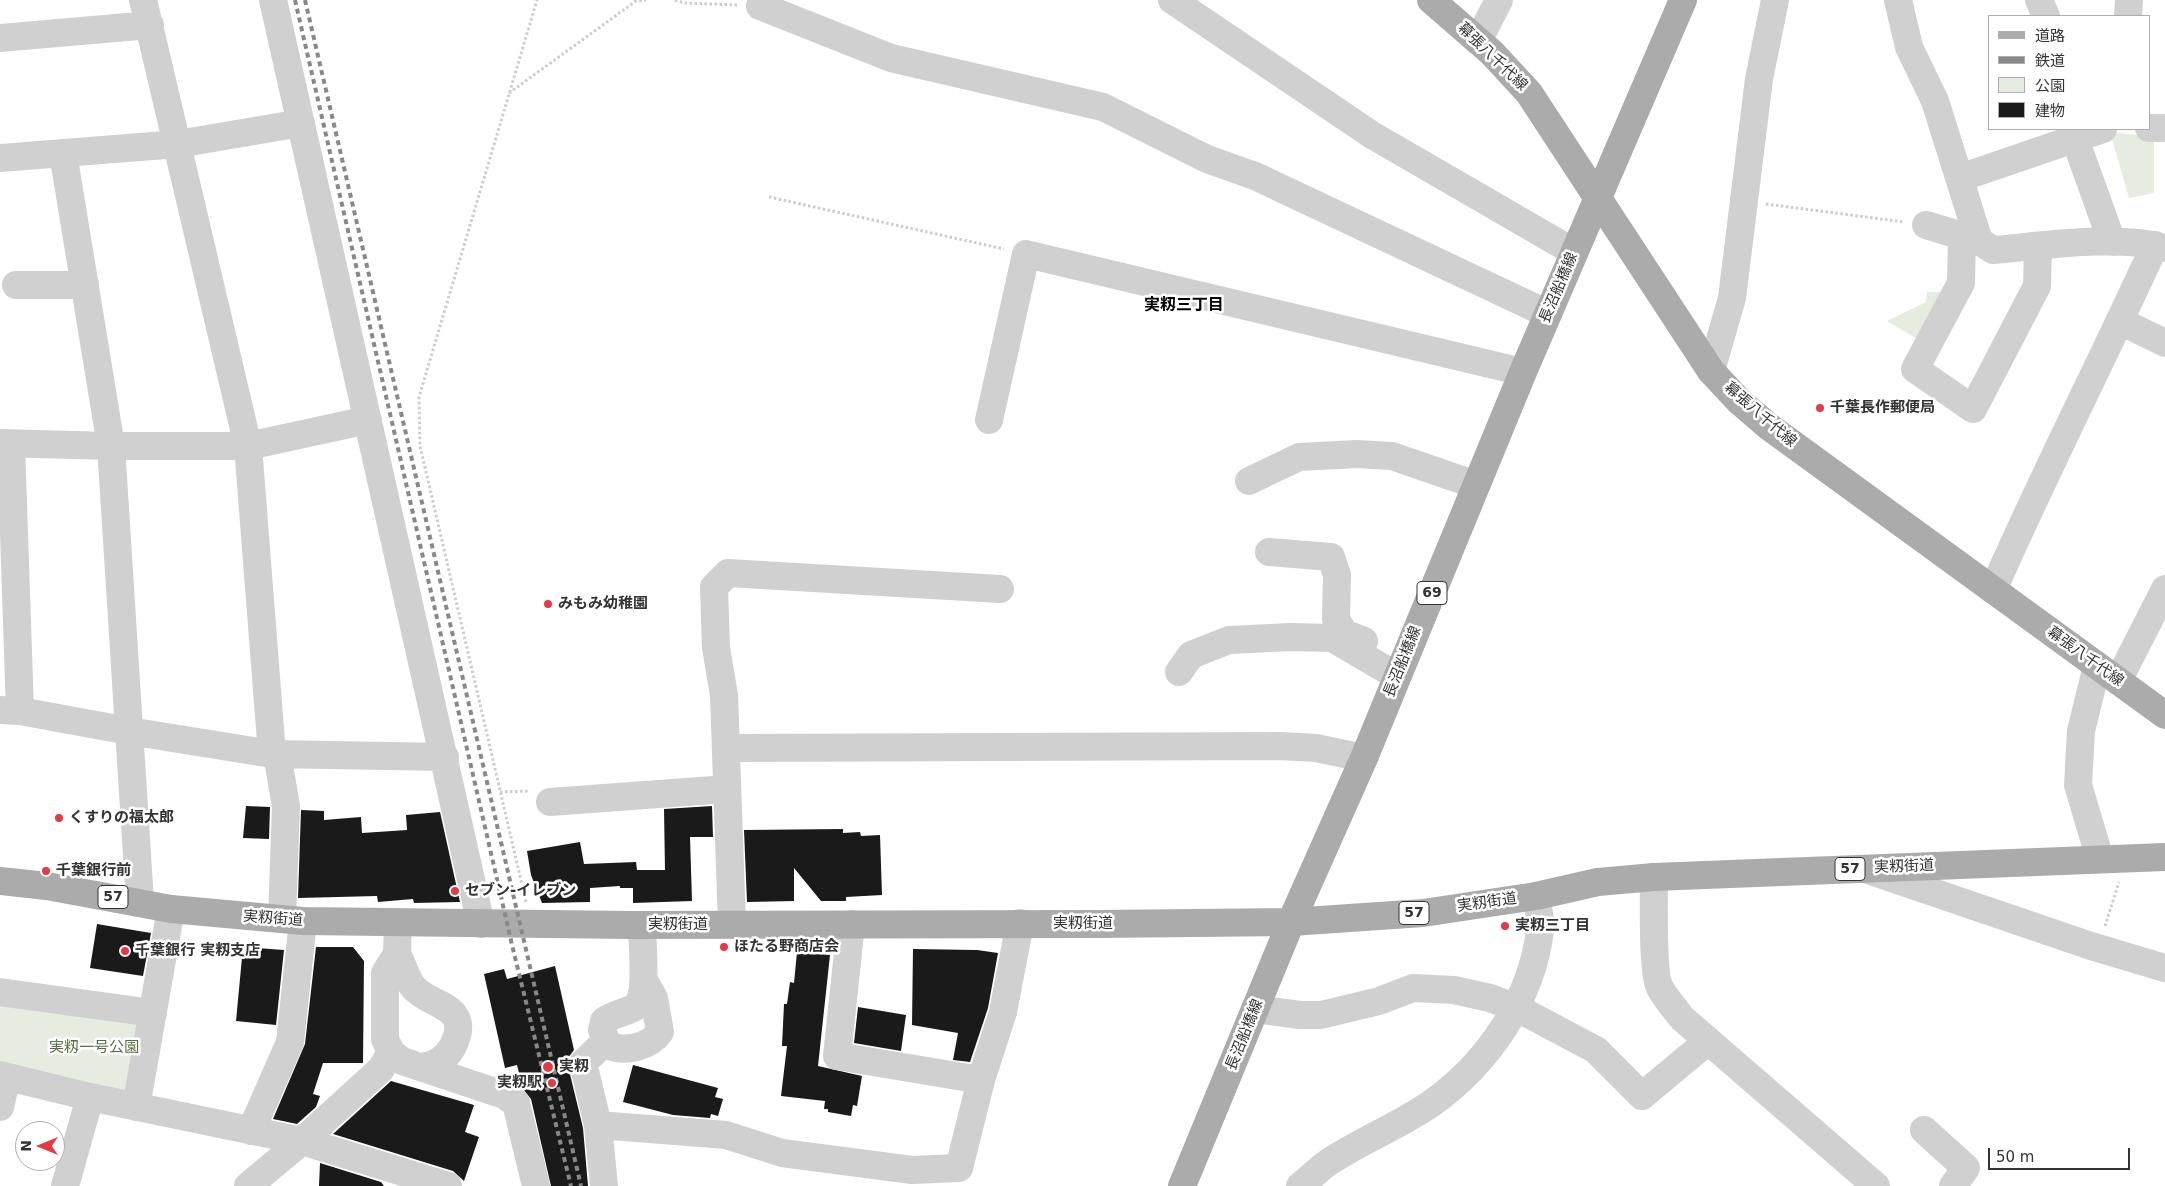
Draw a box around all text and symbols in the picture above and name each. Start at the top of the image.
legend [1988,15,2150,130]
street label: 幕張八千代線 [1453,19,1531,95]
text: 道路 [2035,27,2065,45]
text: 鉄道 [2035,52,2065,70]
text: 公園 [2035,77,2065,95]
text: 建物 [2035,102,2065,120]
street label: 長沼船橋線 [1536,250,1582,326]
district label: 実籾三丁目 [1144,296,1224,316]
street label: 幕張八千代線 [1720,379,1800,451]
place label: 千葉長作郵便局 [1830,399,1935,417]
marker: 千葉長作郵便局 [1814,402,1826,414]
road number: 69 [1417,582,1447,604]
place label: みもみ幼稚園 [558,595,648,613]
marker: みもみ幼稚園 [542,598,554,610]
street label: 幕張八千代線 [2043,623,2127,691]
street label: 長沼船橋線 [1381,624,1425,700]
place label: くすりの福太郎 [69,809,174,827]
marker: くすりの福太郎 [53,812,65,824]
street label: 実籾街道 [1874,857,1934,877]
road number: 57 [1835,858,1865,881]
place label: 千葉銀行前 [56,862,131,880]
marker: 千葉銀行前 [40,865,52,877]
place label: セブン-イレブン [465,882,576,900]
marker: セブン-イレブン [449,885,461,897]
road number: 57 [98,886,128,909]
street label: 実籾街道 [1456,890,1518,916]
road number: 57 [1399,901,1429,924]
street label: 実籾街道 [242,908,304,930]
street label: 実籾街道 [1053,915,1113,933]
street label: 実籾街道 [648,916,708,934]
place label: 実籾三丁目 [1515,917,1590,935]
marker: 実籾三丁目 [1499,920,1511,932]
place label: ほたる野商店会 [734,938,839,956]
marker: ほたる野商店会 [718,941,730,953]
place label: 千葉銀行 実籾支店 [135,942,260,960]
marker: 千葉銀行 実籾支店 [119,945,131,957]
street label: 長沼船橋線 [1223,997,1267,1073]
park label: 実籾一号公園 [49,1039,139,1057]
place label: 実籾 [559,1058,589,1076]
marker: 実籾 [541,1060,555,1074]
place label: 実籾駅 [497,1074,542,1092]
marker: 実籾駅 [546,1077,558,1089]
north arrow [15,1121,65,1171]
scale bar [1990,1138,2132,1170]
text: N [18,1140,34,1152]
text: 50 m [1996,1148,2034,1166]

